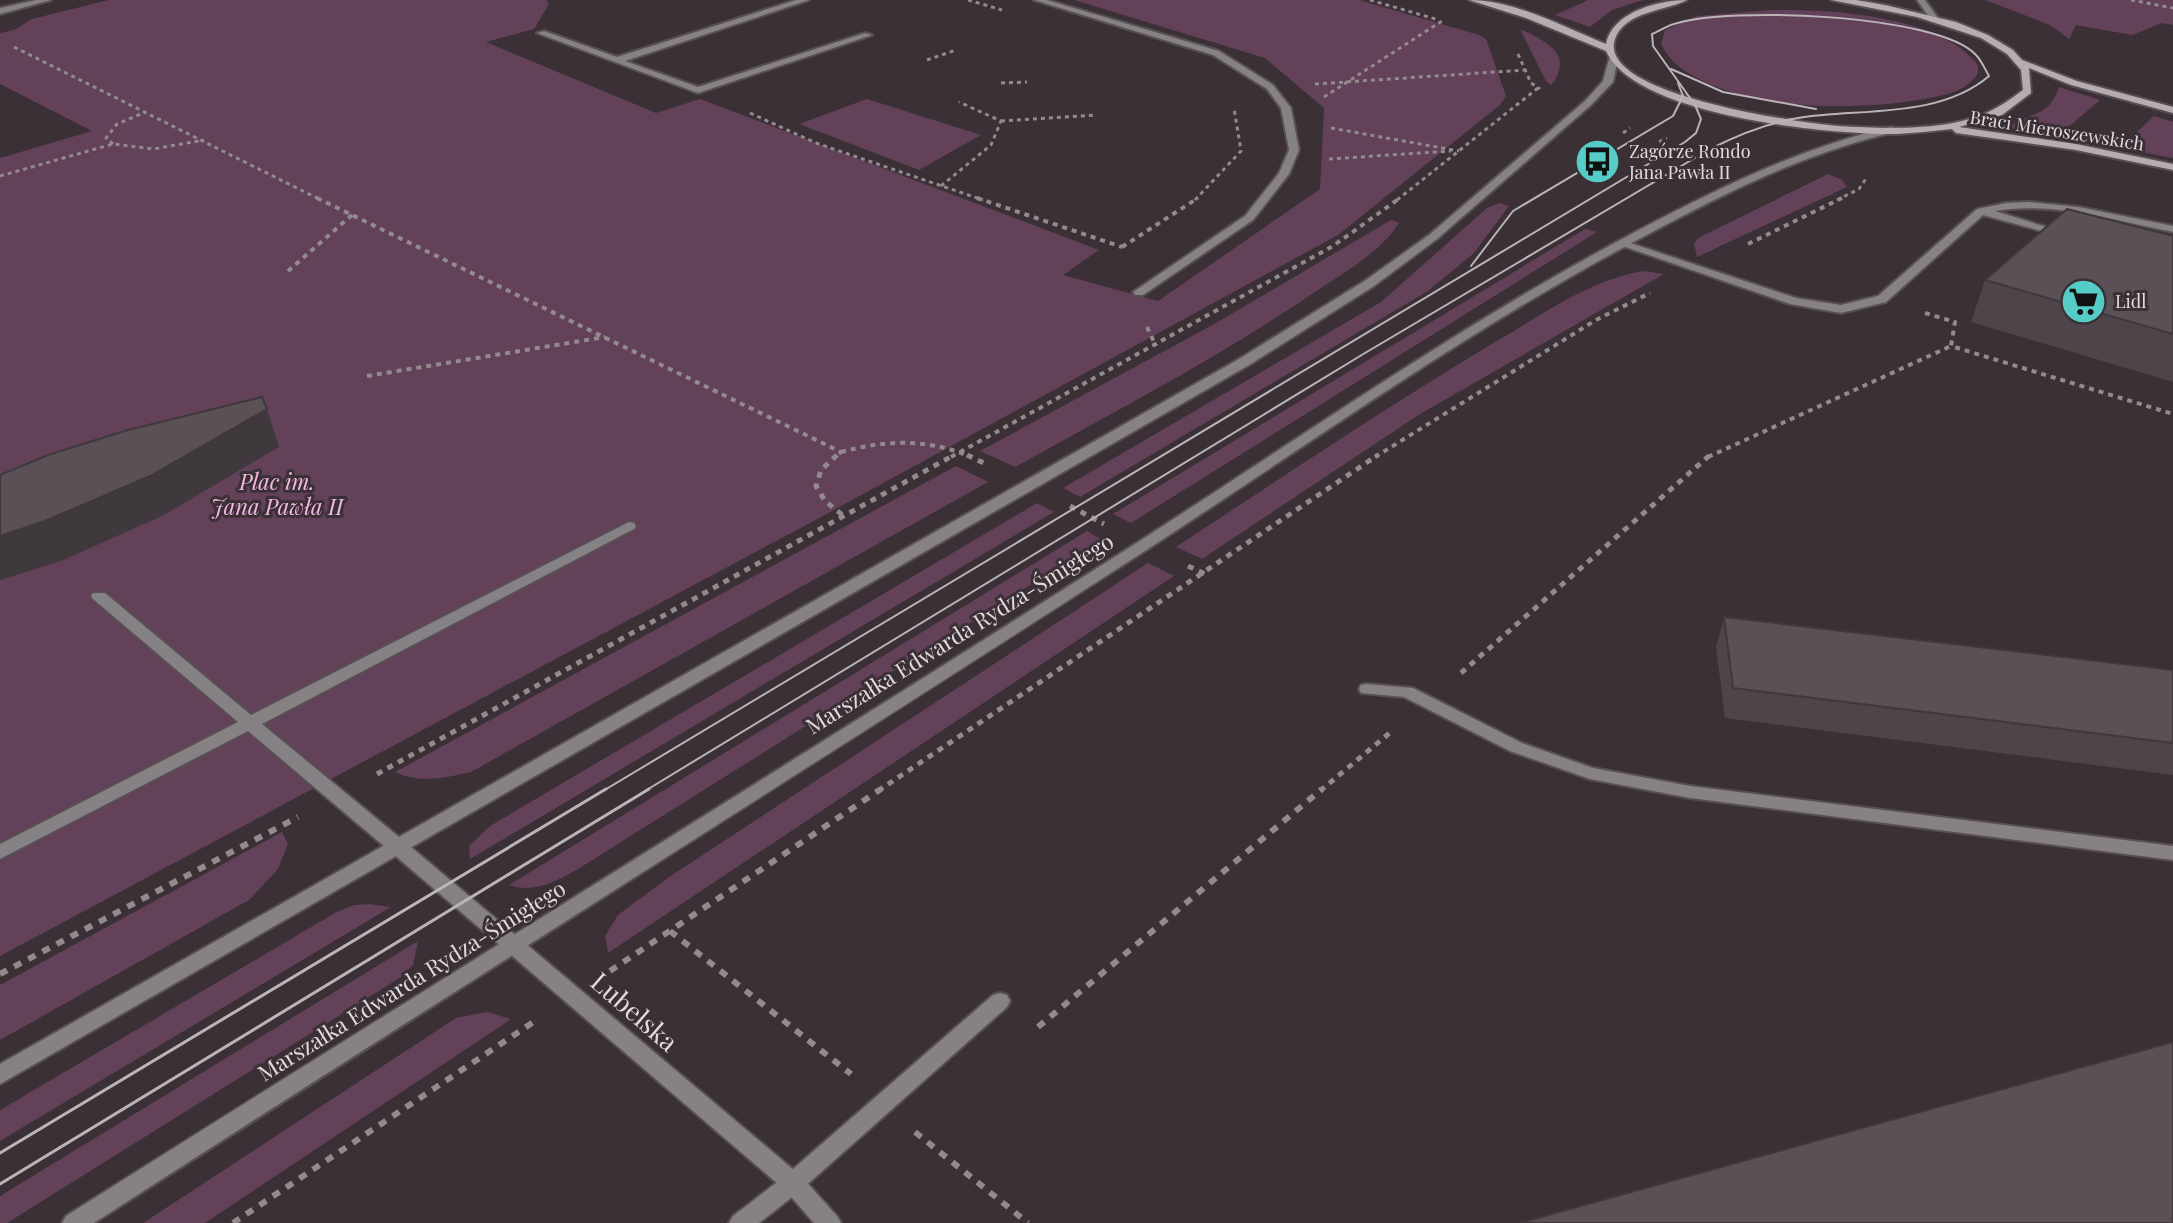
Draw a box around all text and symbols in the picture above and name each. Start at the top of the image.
street label: Braci Mieroszewskich [1968,104,2146,156]
bus stop icon: Zagórze Rondo Jana Pawła II [1574,137,1622,185]
place label: Zagórze Rondo Jana Pawła II [1628,139,1751,184]
supermarket icon: Lidl [2060,277,2108,325]
place label: Lidl [2115,289,2146,313]
park label: Plac im. Jana Pawła II [211,466,345,521]
street label: Marszałka Edwarda Rydza-Śmigłego [799,526,1119,740]
street label: Marszałka Edwarda Rydza-Śmigłego [251,873,571,1087]
street label: Lubelska [584,964,686,1058]

